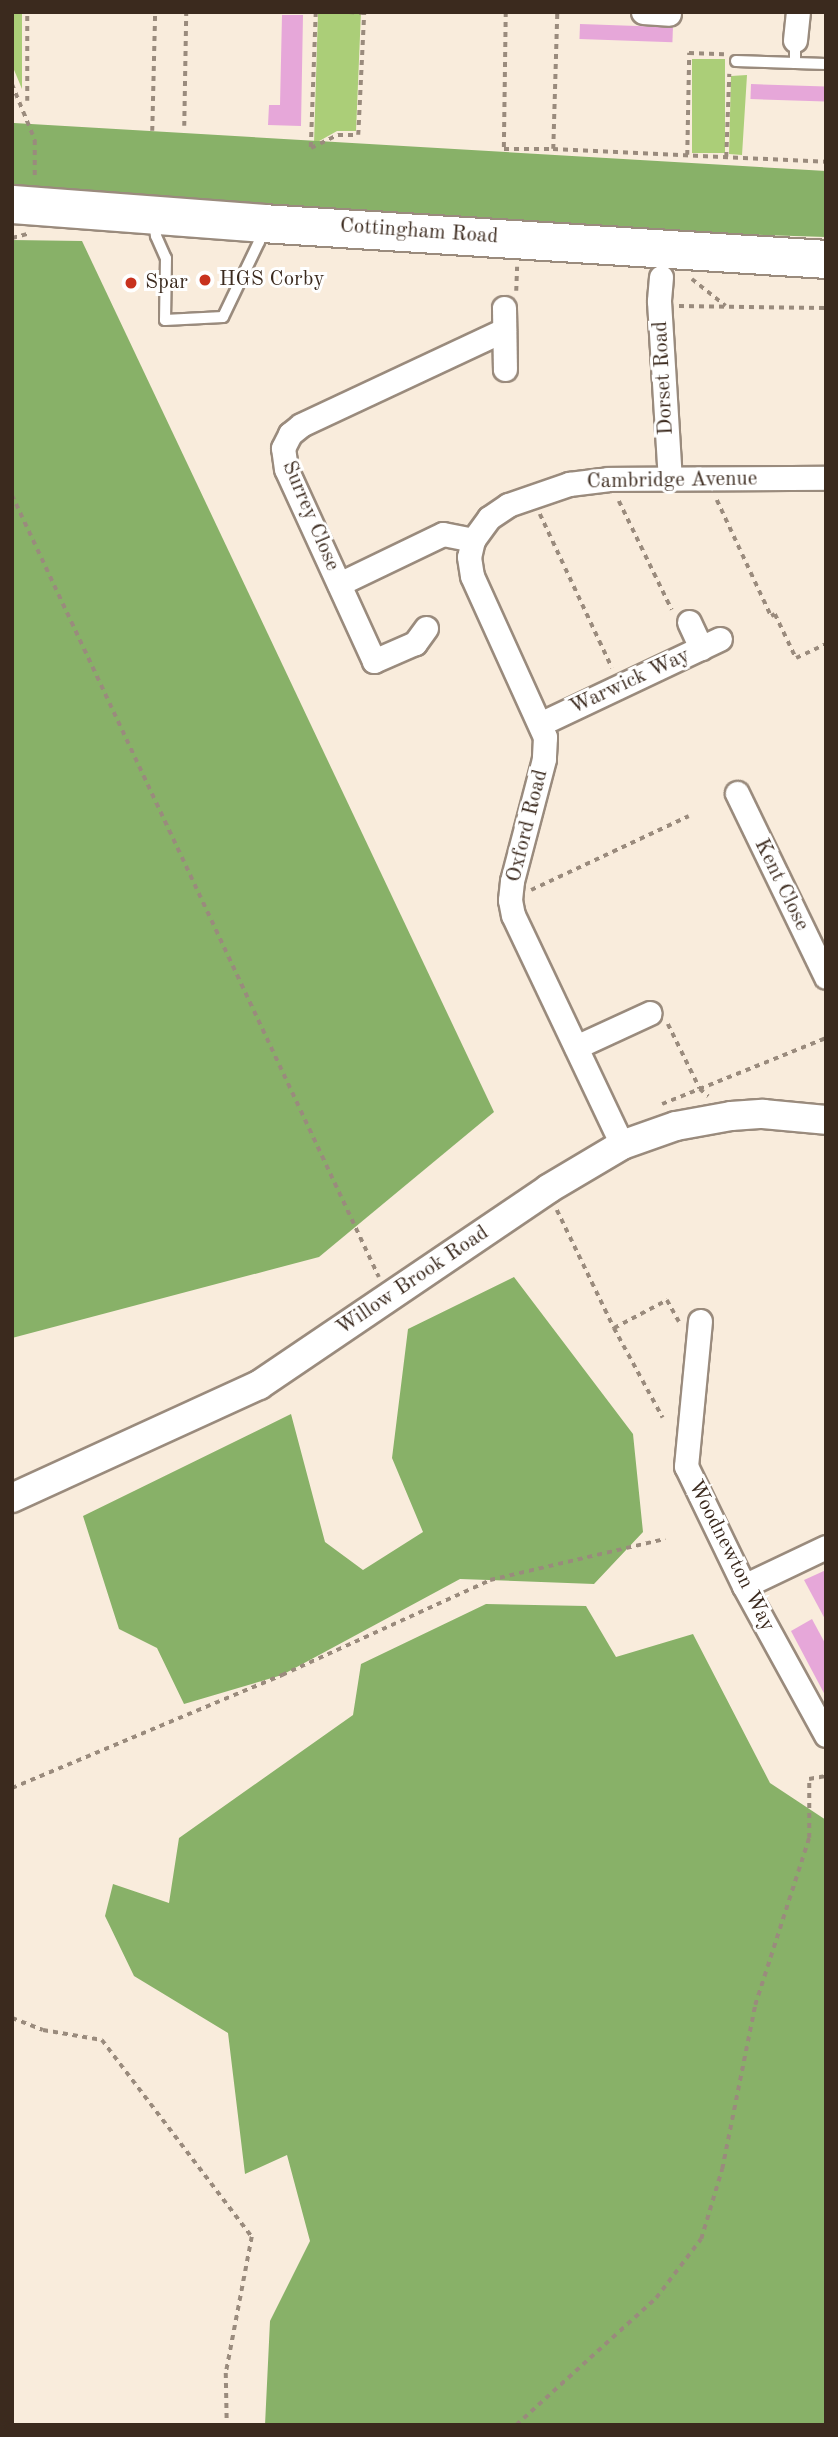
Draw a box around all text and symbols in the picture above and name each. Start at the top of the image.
street label: Cottingham Road [339,214,499,250]
place label: HGS Corby [219,267,325,293]
place label: Spar [145,270,188,296]
marker: HGS Corby [197,272,213,288]
marker: Spar [123,275,139,291]
street label: Dorset Road [648,320,680,436]
street label: Surrey Close [276,457,344,575]
street label: Cambridge Avenue [586,467,758,495]
street label: Warwick Way [566,643,694,721]
street label: Oxford Road [502,767,554,885]
street label: Kent Close [748,835,814,935]
street label: Willow Brook Road [332,1221,494,1341]
street label: Woodnewton Way [682,1476,780,1636]

